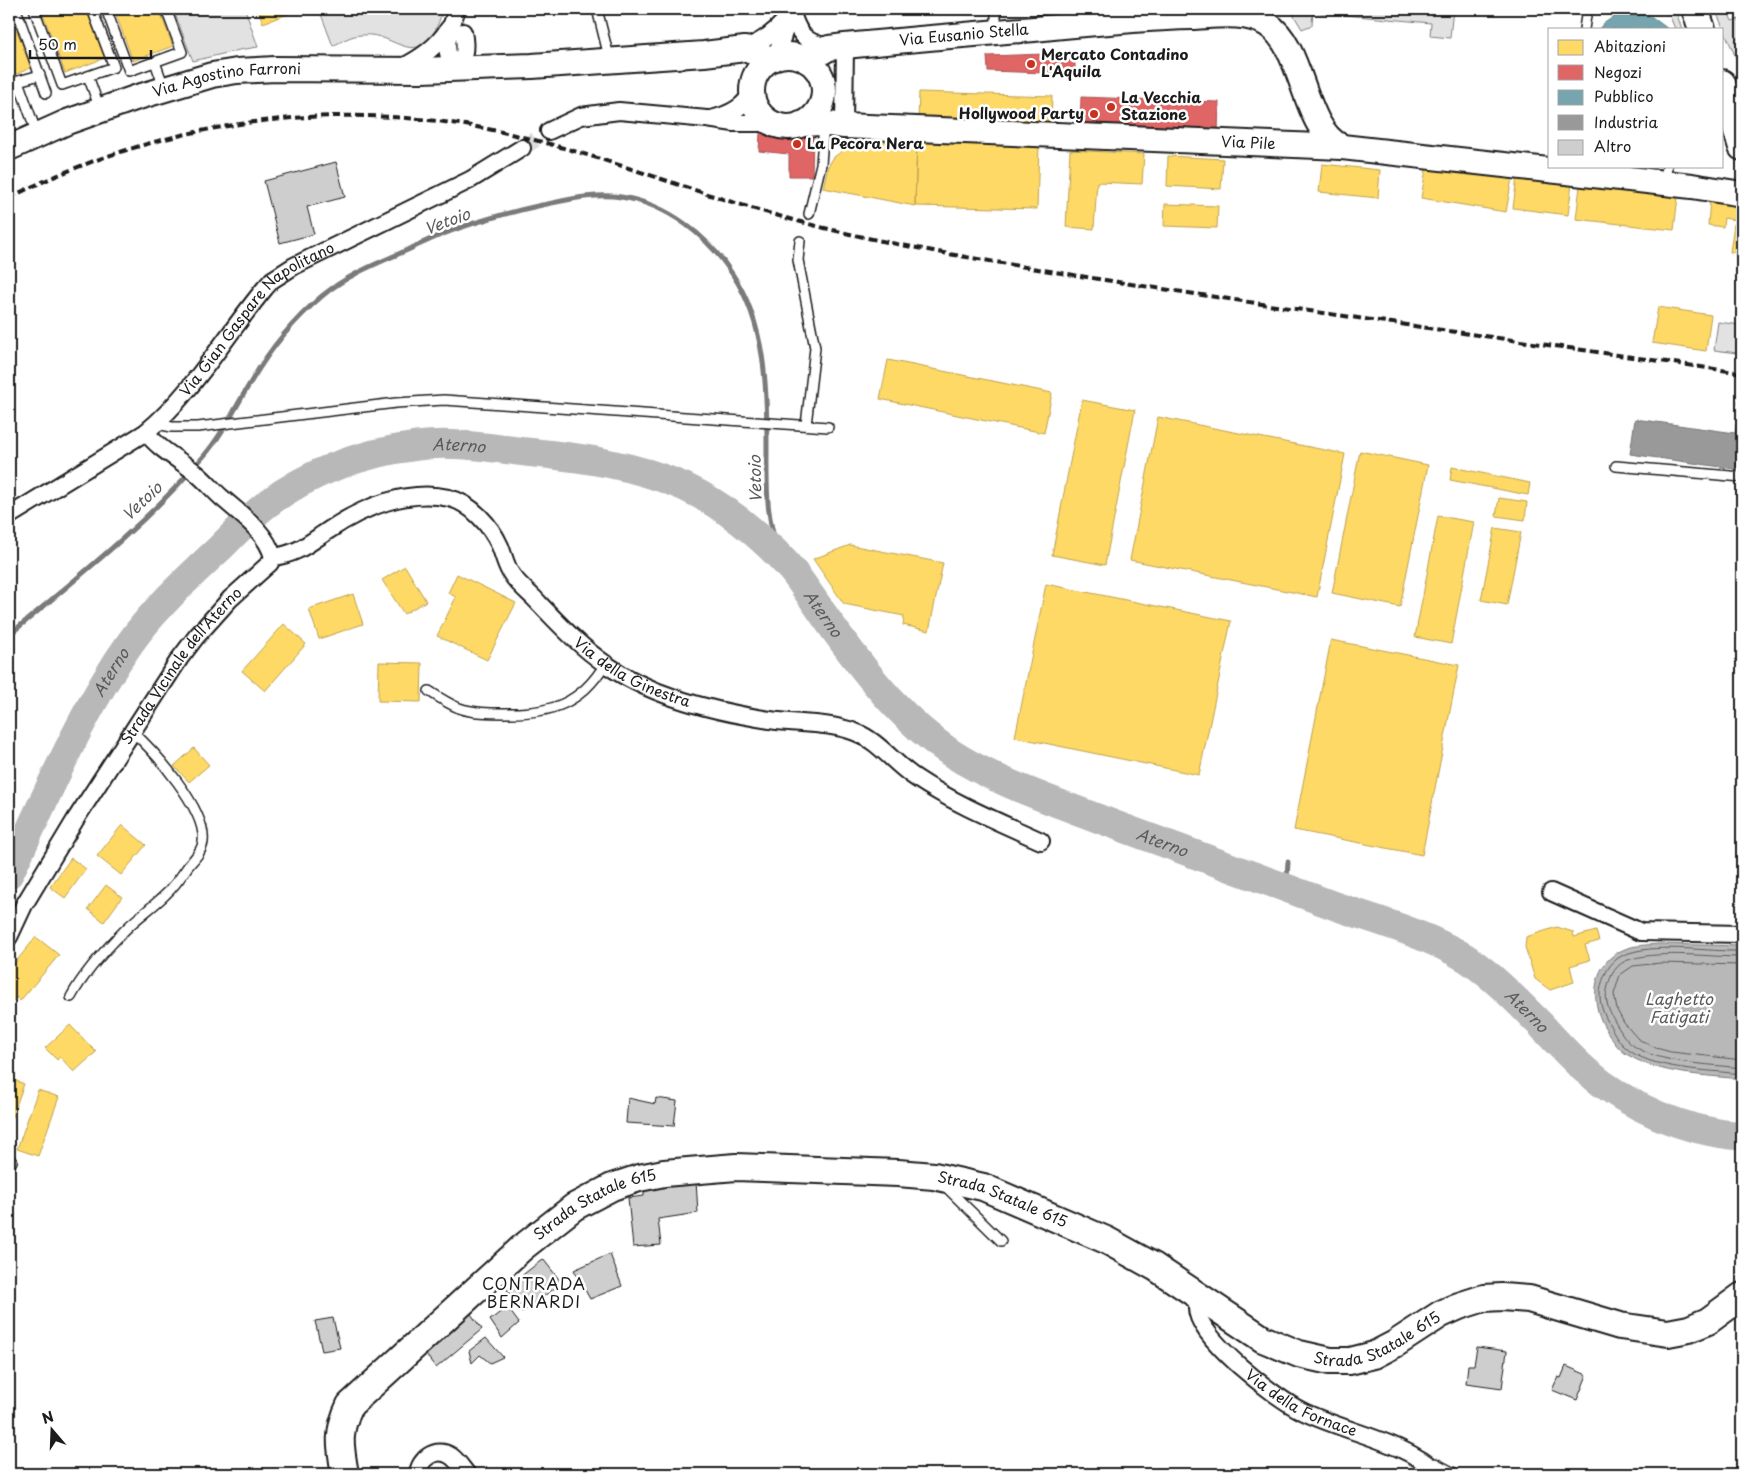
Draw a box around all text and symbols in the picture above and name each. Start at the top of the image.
street label: Via Eusanio Stella [898,16,1030,51]
scale bar [30,28,151,60]
legend [1548,28,1724,168]
text: 50 m [38,32,77,55]
text: Abitazioni [1594,34,1666,57]
place label: Mercato Contadino L'Aquila [1041,42,1189,82]
street label: Via Agostino Farroni [149,56,301,102]
marker: Mercato Contadino L'Aquila [1025,58,1037,70]
text: Negozi [1594,60,1642,83]
text: Pubblico [1594,84,1654,107]
place label: La Vecchia Stazione [1121,85,1202,125]
place label: Hollywood Party [959,101,1084,124]
marker: La Vecchia Stazione [1105,101,1117,113]
marker: Hollywood Party [1088,108,1100,120]
text: Industria [1594,110,1658,133]
street label: Via Pile [1221,129,1276,154]
place label: La Pecora Nera [807,131,924,154]
text: Altro [1594,134,1631,157]
marker: La Pecora Nera [791,138,803,150]
water label: Vetoio [420,200,474,239]
street label: Via Gian Gaspare Napolitano [173,235,338,401]
water label: Aterno [432,431,488,458]
water label: Vetoio [742,454,766,503]
water label: Vetoio [116,475,167,525]
street label: Strada Vicinale dell'Aterno [114,581,246,748]
water label: Aterno [799,584,850,643]
street label: Via della Ginestra [569,631,694,712]
water label: Aterno [86,642,135,701]
water label: Aterno [1133,821,1193,862]
water label: Aterno [1500,983,1556,1038]
water label: Laghetto Fatigati [1645,986,1714,1028]
street label: Strada Statale 615 [528,1162,658,1245]
street label: Strada Statale 615 [936,1164,1072,1232]
district label: CONTRADA BERNARDI [482,1271,586,1313]
street label: Strada Statale 615 [1312,1305,1444,1371]
street label: Via della Fornace [1241,1363,1360,1441]
north arrow [28,1406,78,1456]
text: N [39,1406,56,1429]

